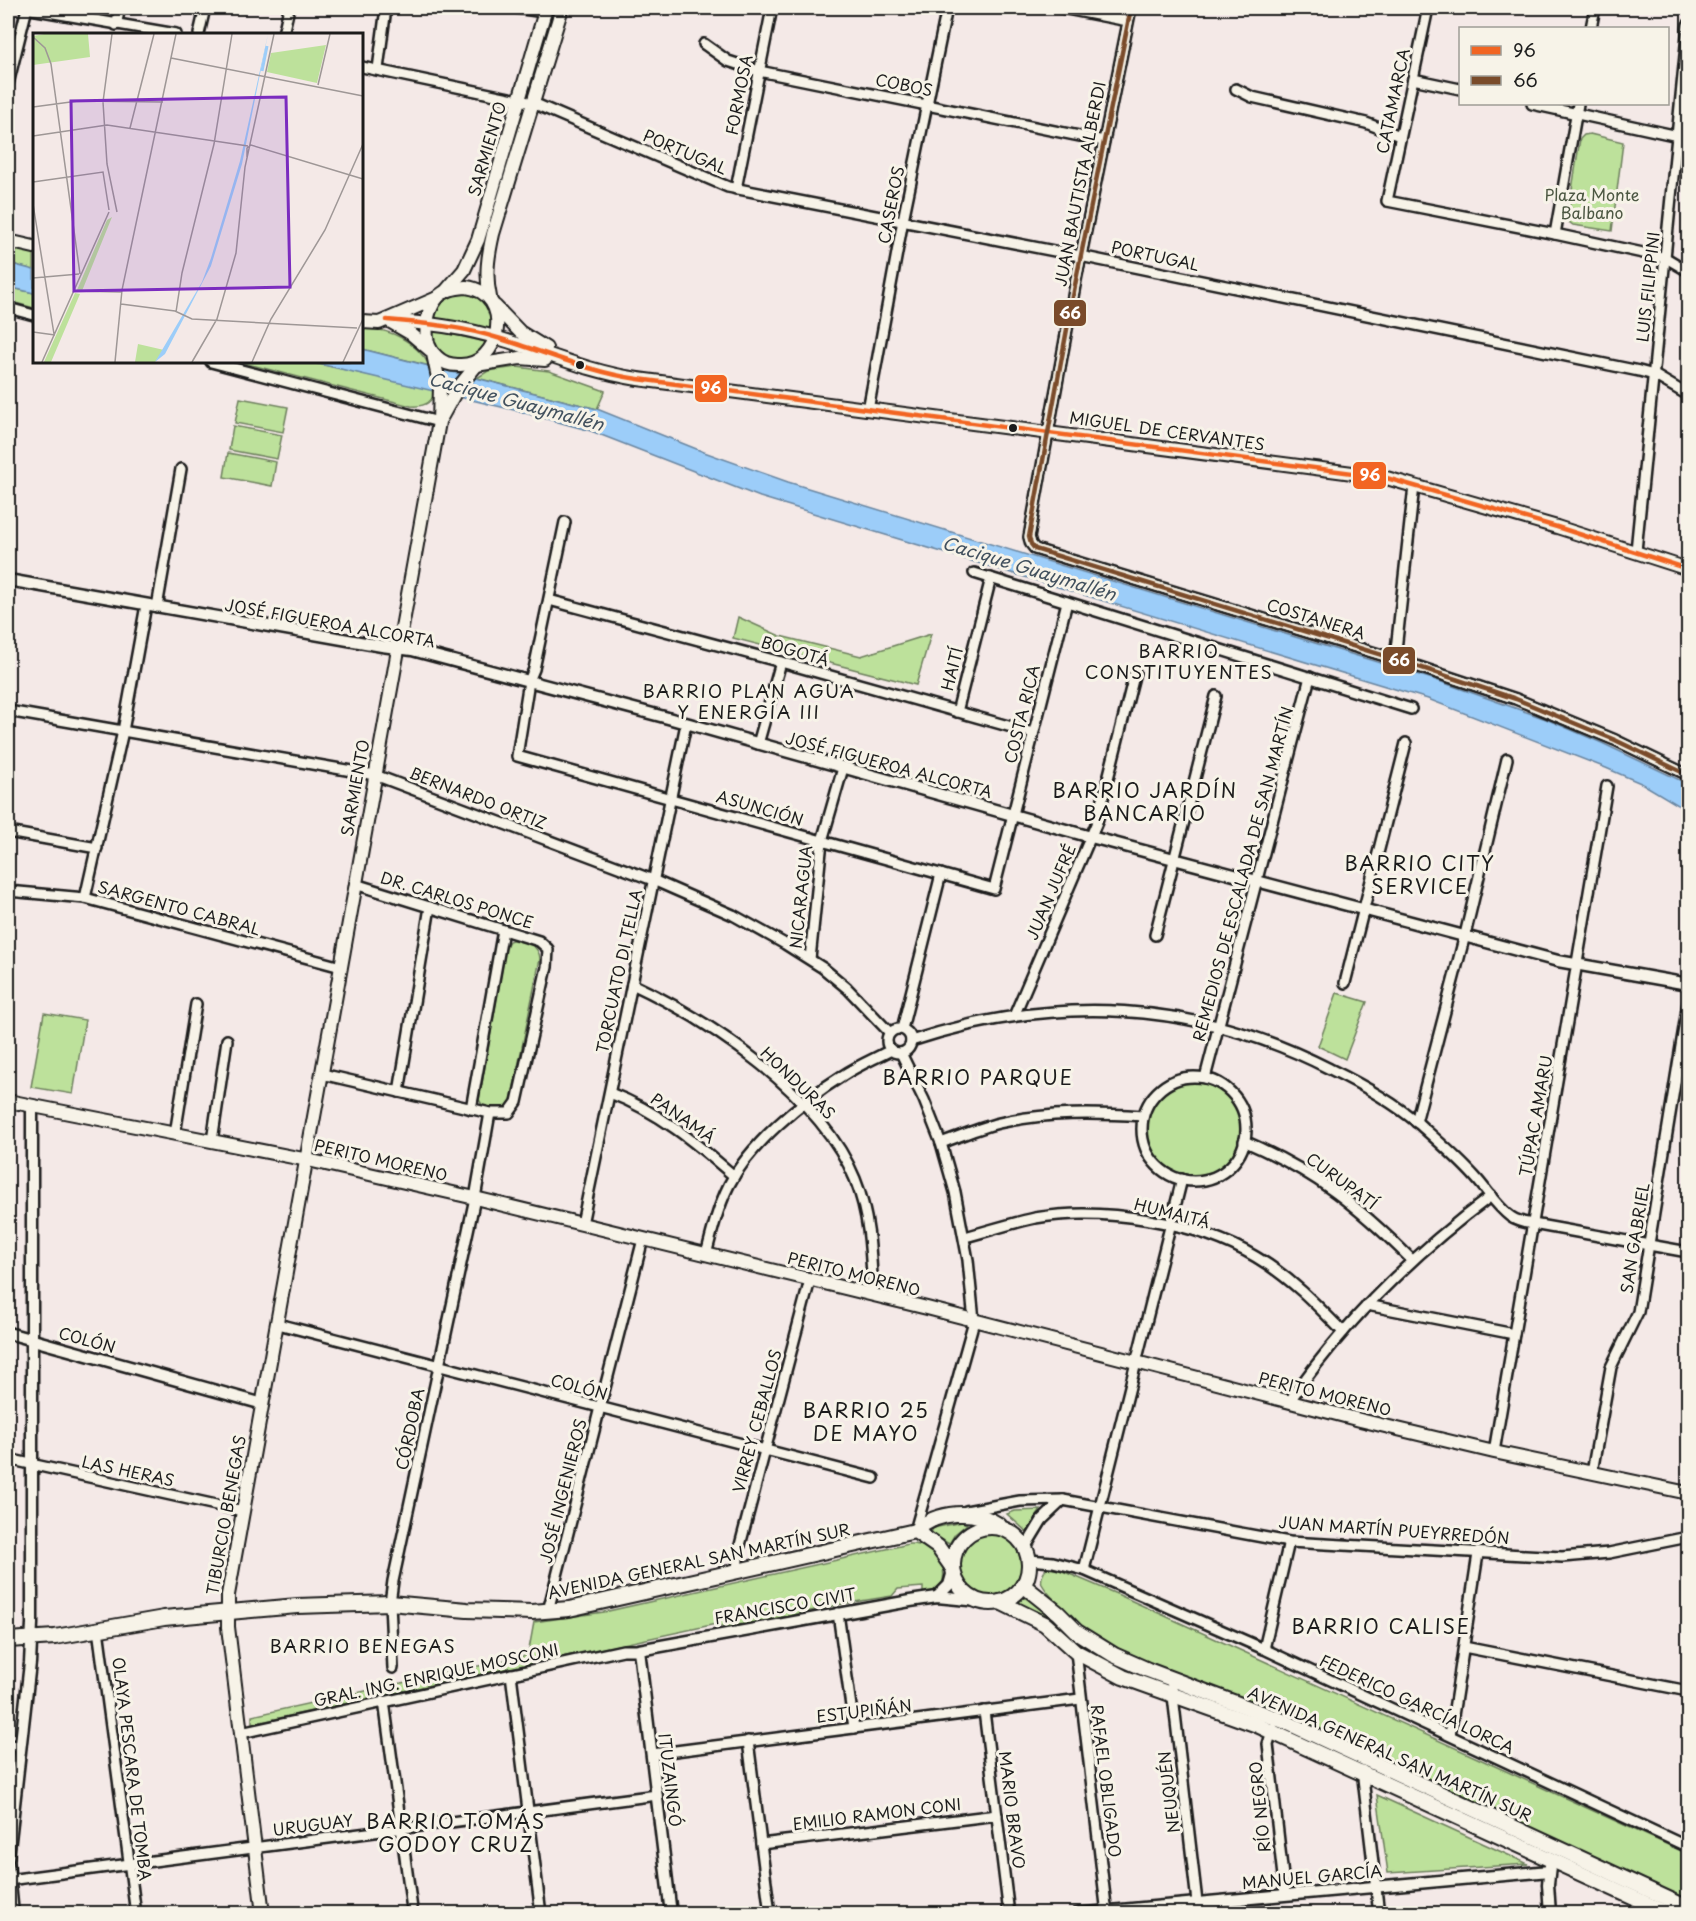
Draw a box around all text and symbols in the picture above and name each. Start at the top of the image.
legend [1459,27,1669,105]
inset map [33,33,363,363]
text: 96 [1513,36,1536,63]
street label: CATAMARCA [1369,46,1415,156]
street label: FORMOSA [718,52,758,137]
text: 66 [1513,66,1538,93]
street label: COBOS [874,67,935,101]
street label: JUAN BAUTISTA ALBERDI [1047,79,1111,288]
street label: SARMIENTO [461,98,511,199]
street label: PORTUGAL [639,123,731,180]
street label: CASEROS [871,164,909,246]
park label: Plaza Monte Balbano [1544,182,1640,224]
street label: LUIS FILIPPINI [1629,231,1665,343]
street label: PORTUGAL [1109,234,1202,276]
line badge: 66 [1053,299,1087,327]
text: 66 [1059,300,1081,324]
unlabelled marker [574,359,586,371]
water label: Cacique Guaymallén [426,364,608,437]
line badge: 96 [694,374,728,403]
text: 96 [701,375,721,399]
street label: MIGUEL DE CERVANTES [1068,404,1266,456]
unlabelled marker [1007,422,1019,434]
line badge: 96 [1352,461,1387,490]
text: 96 [1360,462,1380,486]
water label: Cacique Guaymallén [939,528,1120,607]
street label: JOSÉ FIGUEROA ALCORTA [223,592,438,652]
street label: COSTANERA [1264,592,1368,644]
street label: BOGOTÁ [759,629,832,671]
district label: BARRIO CONSTITUYENTES [1085,637,1273,685]
street label: HAITÍ [934,644,968,693]
line badge: 66 [1382,646,1416,675]
text: 66 [1388,647,1410,671]
street label: COSTA RICA [997,662,1045,766]
district label: BARRIO PLAN AGUA Y ENERGÍA III [643,677,855,725]
street label: REMEDIOS DE ESCALADA DE SAN MARTÍN [1186,704,1298,1044]
street label: JOSÉ FIGUEROA ALCORTA [783,725,996,803]
street label: SARMIENTO [334,738,374,838]
street label: BERNARDO ORTIZ [406,760,551,834]
district label: BARRIO JARDÍN BANCARIO [1052,775,1238,828]
street label: ASUNCIÓN [714,783,807,831]
street label: JUAN JUFRÉ [1019,840,1081,943]
street label: NICARAGUA [783,844,817,950]
district label: BARRIO CITY SERVICE [1345,848,1495,901]
street label: DR. CARLOS PONCE [378,864,537,934]
street label: SARGENTO CABRAL [95,874,263,940]
street label: TORCUATO DI TELLA [589,887,647,1055]
street label: HONDURAS [756,1040,842,1124]
street label: TÚPAC AMARU [1513,1053,1558,1178]
district label: BARRIO PARQUE [883,1062,1073,1092]
street label: PANAMÁ [646,1086,721,1148]
street label: PERITO MORENO [312,1132,450,1186]
street label: CURUPATÍ [1302,1146,1384,1215]
street label: SAN GABRIEL [1613,1181,1655,1295]
street label: HUMAITÁ [1132,1191,1213,1233]
street label: PERITO MORENO [785,1245,923,1301]
street label: COLÓN [56,1320,118,1358]
street label: VIRREY CEBALLOS [725,1346,787,1495]
street label: PERITO MORENO [1256,1365,1394,1421]
street label: COLÓN [548,1367,610,1405]
street label: CÓRDOBA [389,1386,429,1472]
district label: BARRIO 25 DE MAYO [803,1395,929,1448]
street label: JOSÉ INGENIEROS [532,1416,592,1566]
street label: TIBURCIO BENEGAS [199,1433,251,1597]
street label: LAS HERAS [80,1449,177,1492]
street label: JUAN MARTÍN PUEYRREDÓN [1278,1509,1510,1549]
street label: AVENIDA GENERAL SAN MARTÍN SUR [545,1516,852,1604]
street label: FRANCISCO CIVIT [712,1581,858,1629]
district label: BARRIO CALISE [1291,1611,1471,1641]
district label: BARRIO BENEGAS [270,1632,456,1659]
street label: GRAL. ING. ENRIQUE MOSCONI [311,1636,560,1712]
street label: FEDERICO GARCÍA LORCA [1316,1647,1519,1759]
street label: OLAYA PESCARA DE TOMBA [107,1656,159,1882]
street label: AVENIDA GENERAL SAN MARTÍN SUR [1244,1679,1536,1827]
street label: ESTUPIÑÁN [815,1692,913,1728]
street label: RAFAEL OBLIGADO [1086,1703,1128,1859]
street label: ITUZAINGÓ [653,1732,689,1828]
street label: MARIO BRAVO [994,1749,1032,1870]
street label: NEUQUÉN [1151,1750,1185,1834]
street label: RÍO NEGRO [1242,1760,1276,1854]
street label: EMILIO RAMON CONI [791,1791,963,1835]
district label: BARRIO TOMÁS GODOY CRUZ [366,1806,546,1859]
street label: URUGUAY [271,1807,354,1841]
street label: MANUEL GARCÍA [1241,1858,1383,1894]

